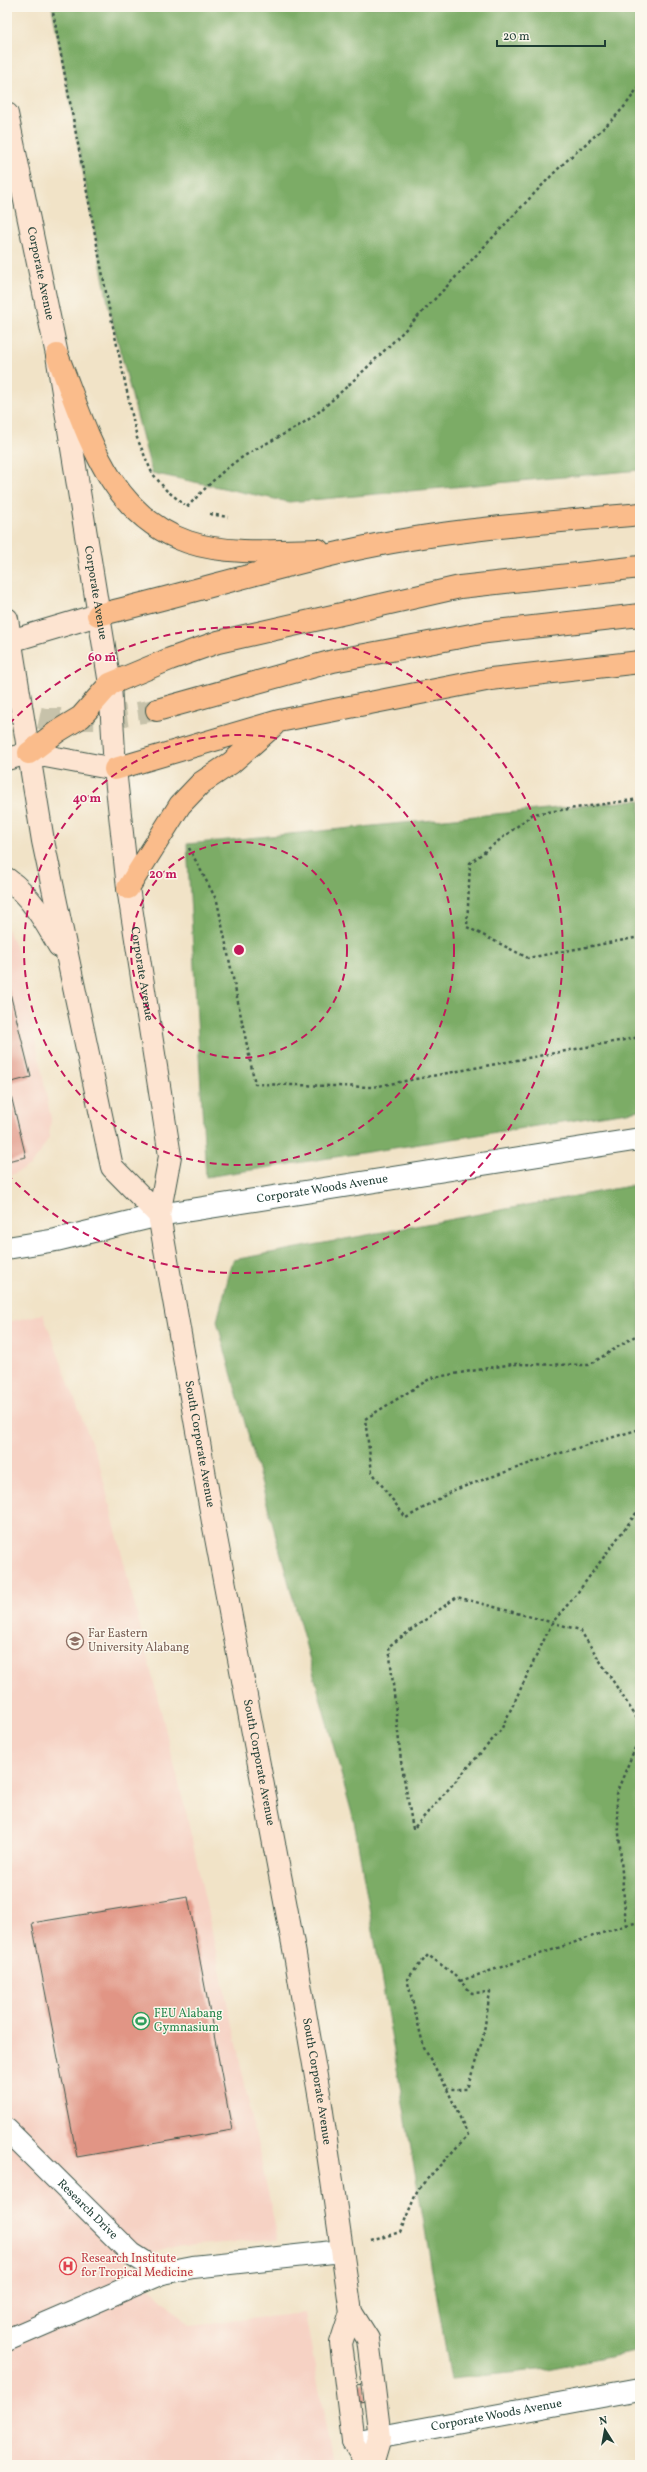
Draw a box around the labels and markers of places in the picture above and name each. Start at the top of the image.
centre of rings [232,943,246,957]
place label: Far Eastern University Alabang [88,1626,189,1656]
school or university icon: Far Eastern University Alabang [65,1631,85,1651]
place label: FEU Alabang Gymnasium [154,2006,222,2036]
sports icon: FEU Alabang Gymnasium [131,2011,151,2031]
place label: Research Institute for Tropical Medicine [81,2251,193,2281]
hospital icon: Research Institute for Tropical Medicine [58,2256,78,2276]

